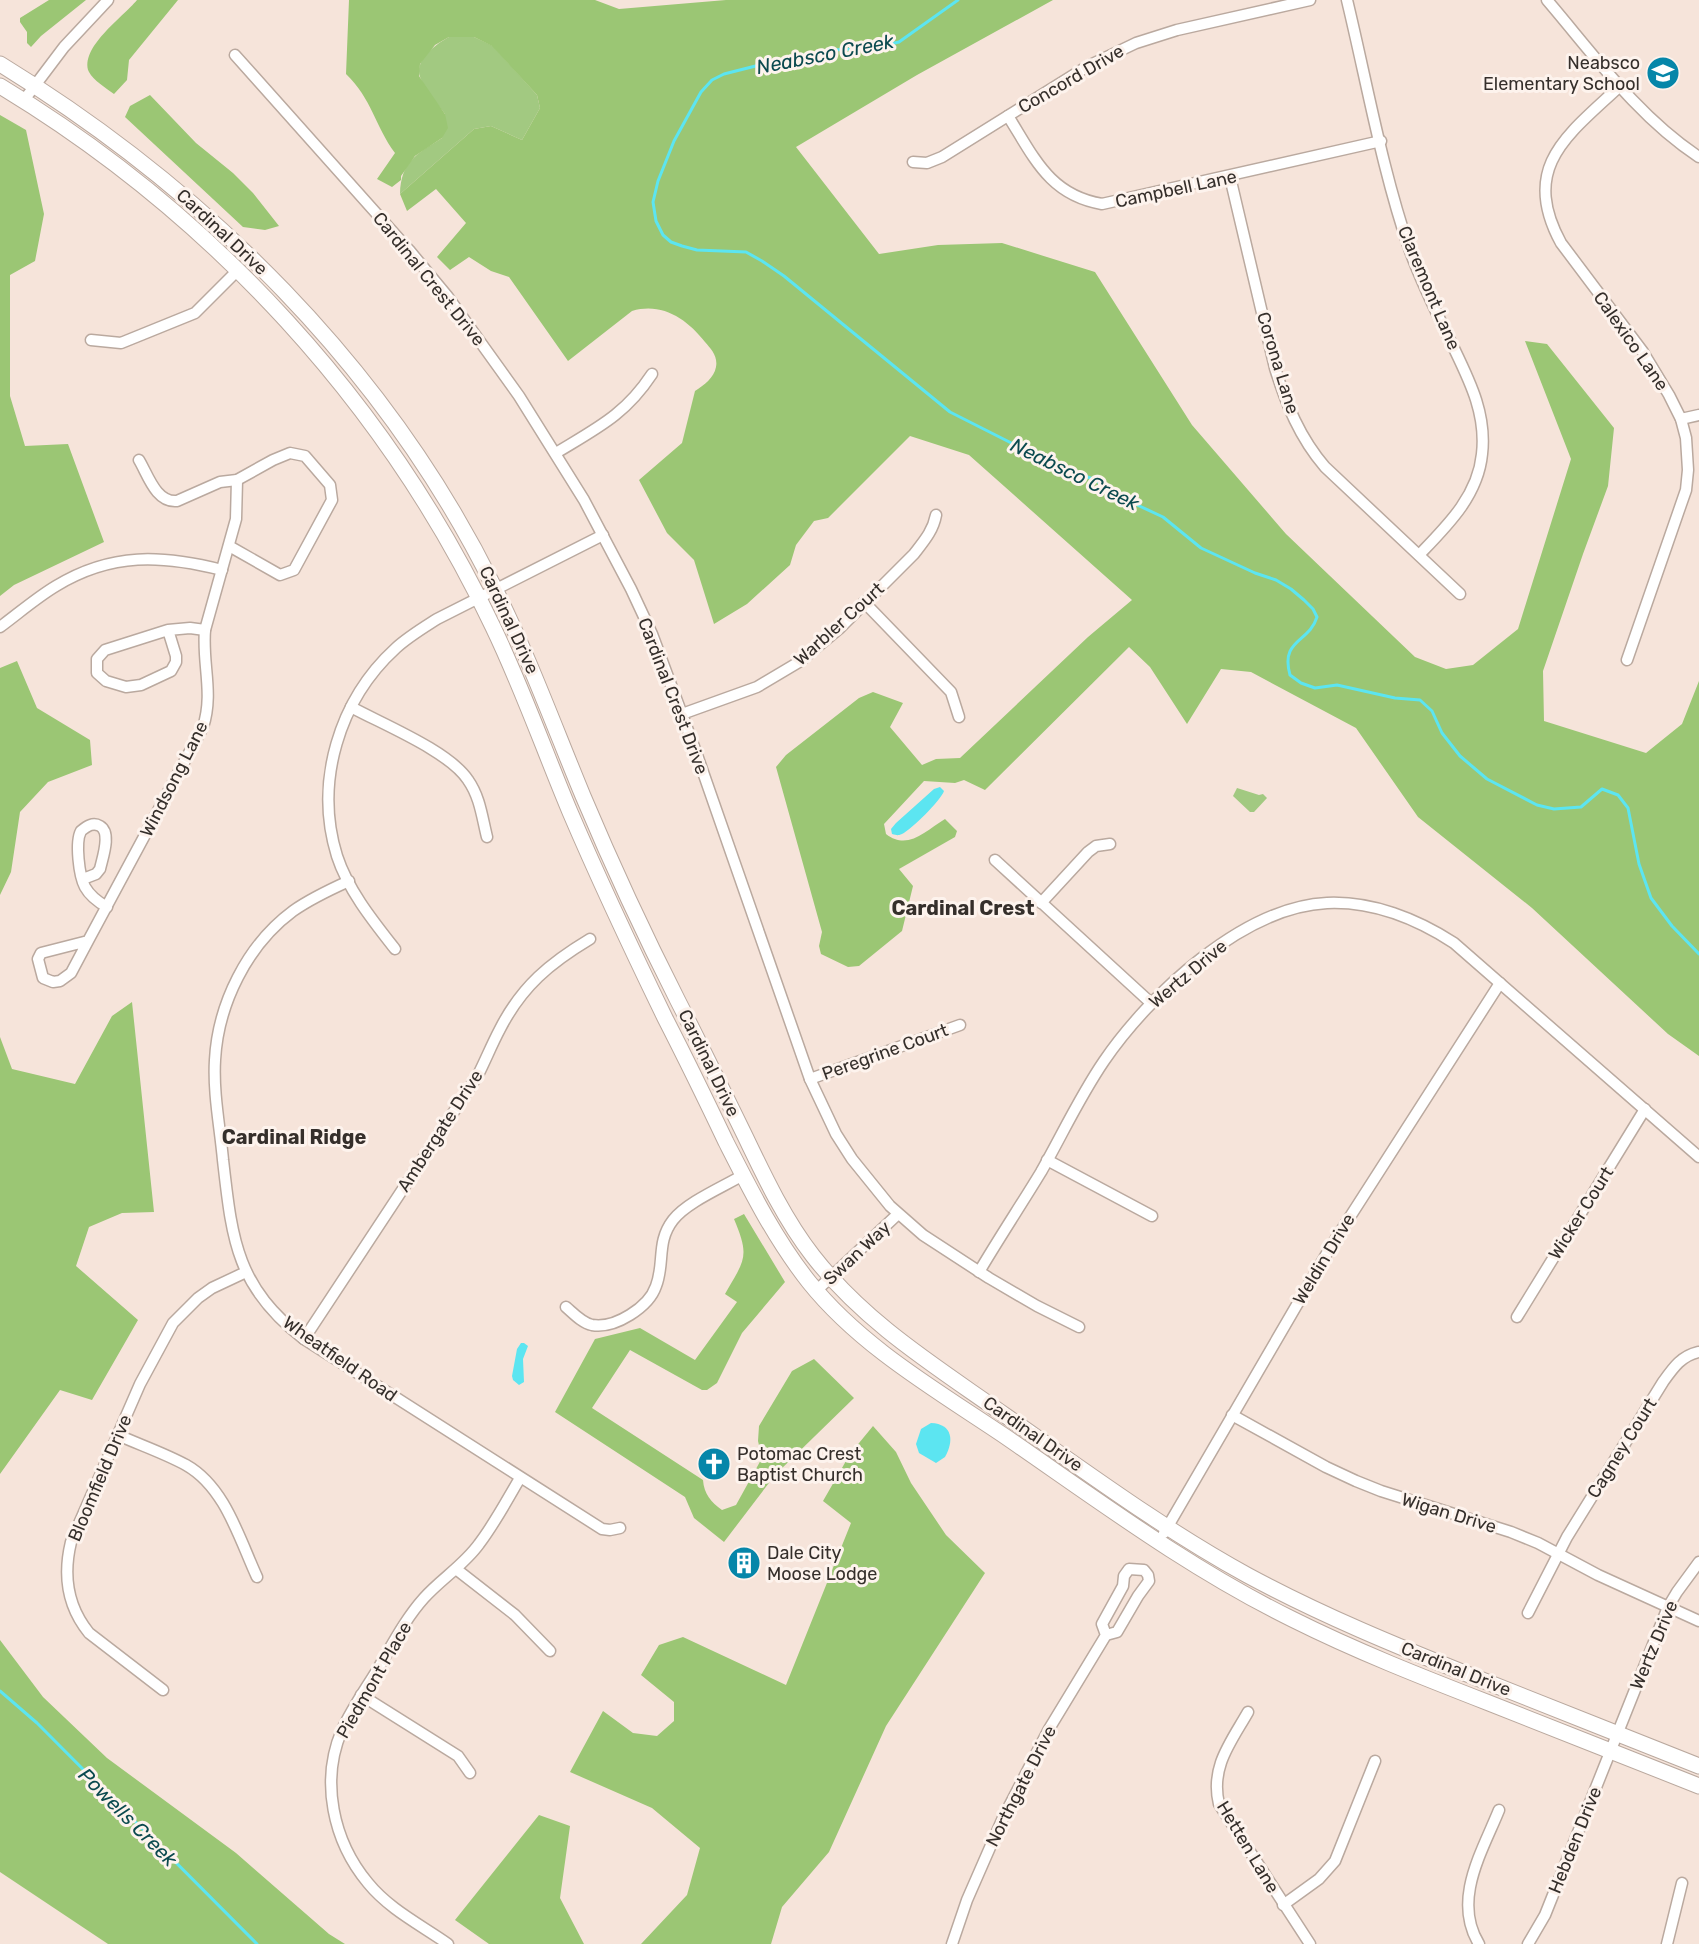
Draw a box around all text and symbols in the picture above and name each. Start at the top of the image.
water label: Neabsco Creek [754,29,897,79]
street label: Concord Drive [1014,40,1128,118]
place label: Neabsco Elementary School [1483,52,1640,95]
school or university icon: Neabsco Elementary School [1645,55,1681,91]
street label: Campbell Lane [1113,165,1239,213]
street label: Cardinal Drive [172,184,272,280]
street label: Cardinal Crest Drive [368,208,490,350]
street label: Claremont Lane [1393,223,1465,353]
street label: Calexico Lane [1589,287,1673,395]
street label: Corona Lane [1252,309,1304,417]
water label: Neabsco Creek [1007,433,1144,516]
street label: Cardinal Drive [474,563,544,677]
street label: Warbler Court [789,578,889,670]
street label: Cardinal Crest Drive [633,615,713,777]
street label: Windsong Lane [135,717,213,841]
district label: Cardinal Crest [891,896,1035,920]
street label: Wertz Drive [1145,935,1231,1013]
street label: Cardinal Drive [674,1006,744,1120]
street label: Peregrine Court [819,1019,951,1085]
street label: Ambergate Drive [392,1066,488,1196]
district label: Cardinal Ridge [222,1125,366,1149]
street label: Wicker Court [1544,1162,1618,1264]
street label: Weldin Drive [1288,1210,1360,1308]
street label: Swan Way [819,1216,895,1290]
street label: Wheatfield Road [279,1311,401,1407]
street label: Cardinal Drive [979,1392,1087,1476]
street label: Cagney Court [1582,1394,1662,1502]
street label: Bloomfield Drive [63,1411,137,1545]
place label: Potomac Crest Baptist Church [737,1443,863,1486]
church icon: Potomac Crest Baptist Church [696,1446,732,1482]
street label: Wigan Drive [1399,1488,1499,1538]
place label: Dale City Moose Lodge [767,1542,877,1585]
building icon: Dale City Moose Lodge [726,1545,762,1581]
street label: Wertz Drive [1625,1597,1683,1693]
street label: Piedmont Place [332,1618,416,1742]
street label: Cardinal Drive [1398,1637,1514,1701]
street label: Northgate Drive [981,1722,1061,1850]
water label: Powells Creek [74,1763,183,1872]
street label: Hebden Drive [1544,1783,1606,1897]
street label: Hetten Lane [1212,1797,1284,1897]

